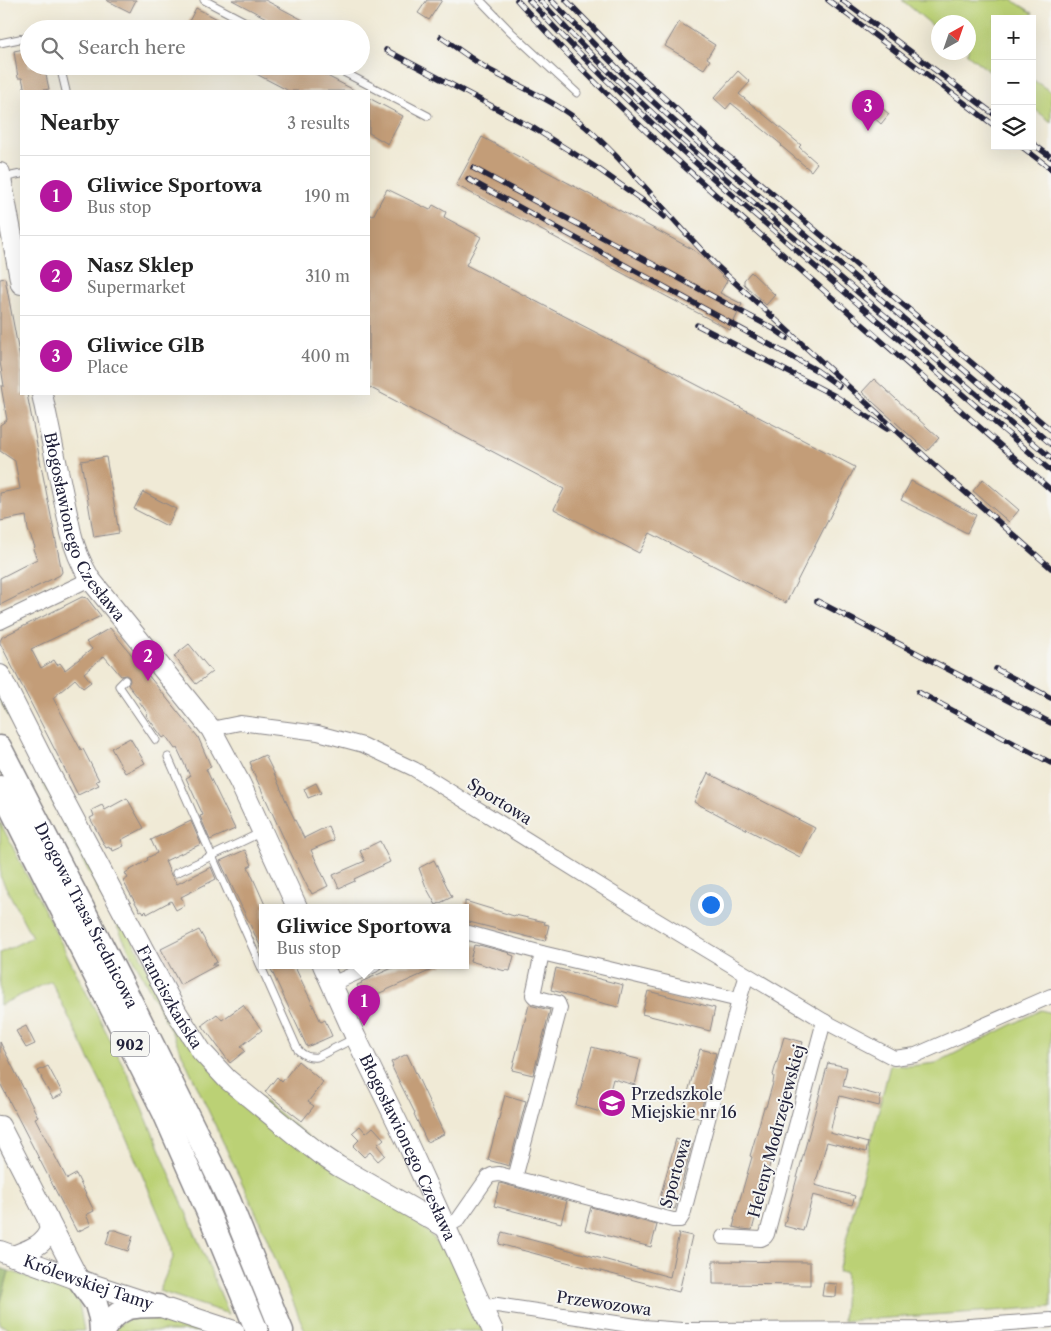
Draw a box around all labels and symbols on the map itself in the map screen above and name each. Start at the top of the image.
north arrow [931,15,976,60]
pin: 3 [852,90,884,131]
street label: Błogosławionego Czesława [40,430,130,625]
pin: 2 [132,640,164,681]
street label: Sportowa [464,773,536,829]
street label: Drogowa Trasa Średnicowa [30,819,143,1012]
your location [698,892,724,918]
street label: Franciszkańska [133,942,207,1053]
pin: 1 [348,985,380,1026]
road number: 902 [111,1032,149,1056]
street label: Heleny Modrzejewskiej [743,1042,809,1220]
street label: Błogosławionego Czesława [355,1051,461,1244]
place label: Przedszkole Miejskie nr 16 [631,1084,737,1122]
school or university icon: Przedszkole Miejskie nr 16 [597,1088,627,1118]
street label: Sportowa [655,1135,695,1210]
street label: Królewskiej Tamy [21,1251,157,1314]
street label: Przewozowa [555,1286,653,1320]

